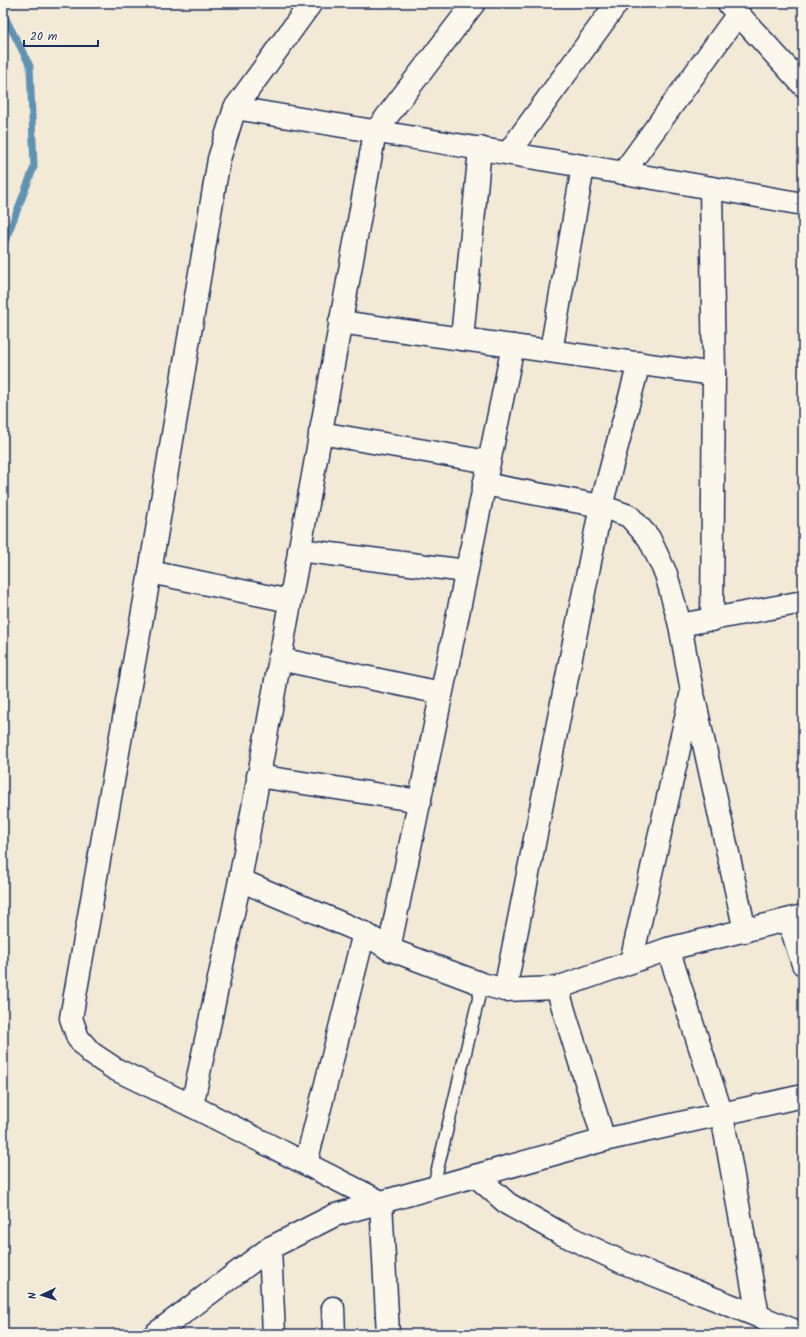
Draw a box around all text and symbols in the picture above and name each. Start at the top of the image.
scale bar [24,22,98,48]
text: 20 m [30,27,58,46]
north arrow [22,1275,62,1315]
text: N [24,1291,42,1300]

